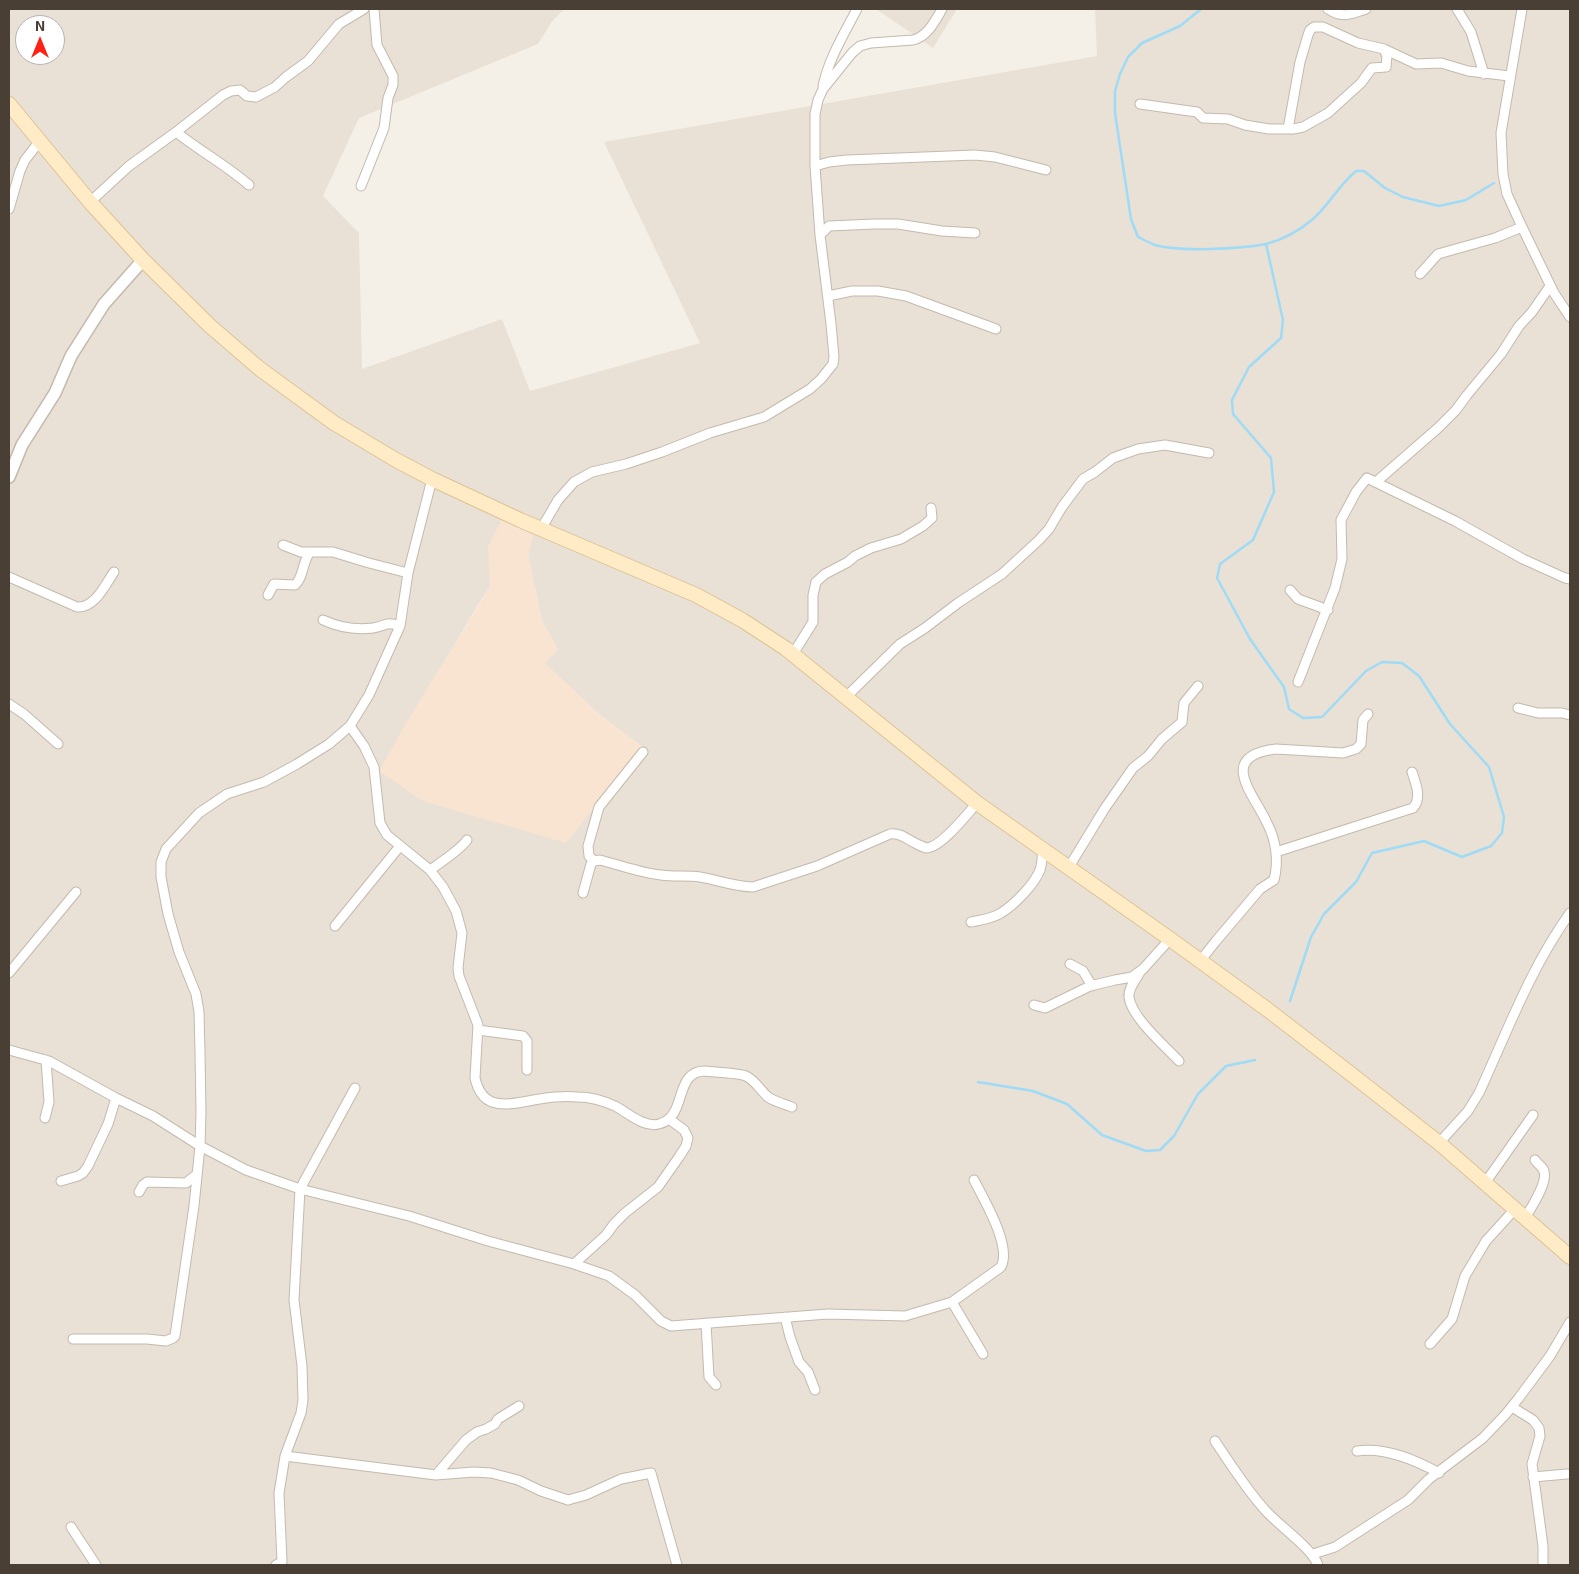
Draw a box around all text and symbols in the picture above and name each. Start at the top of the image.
north arrow [15,15,65,65]
text: N [35,17,45,34]

